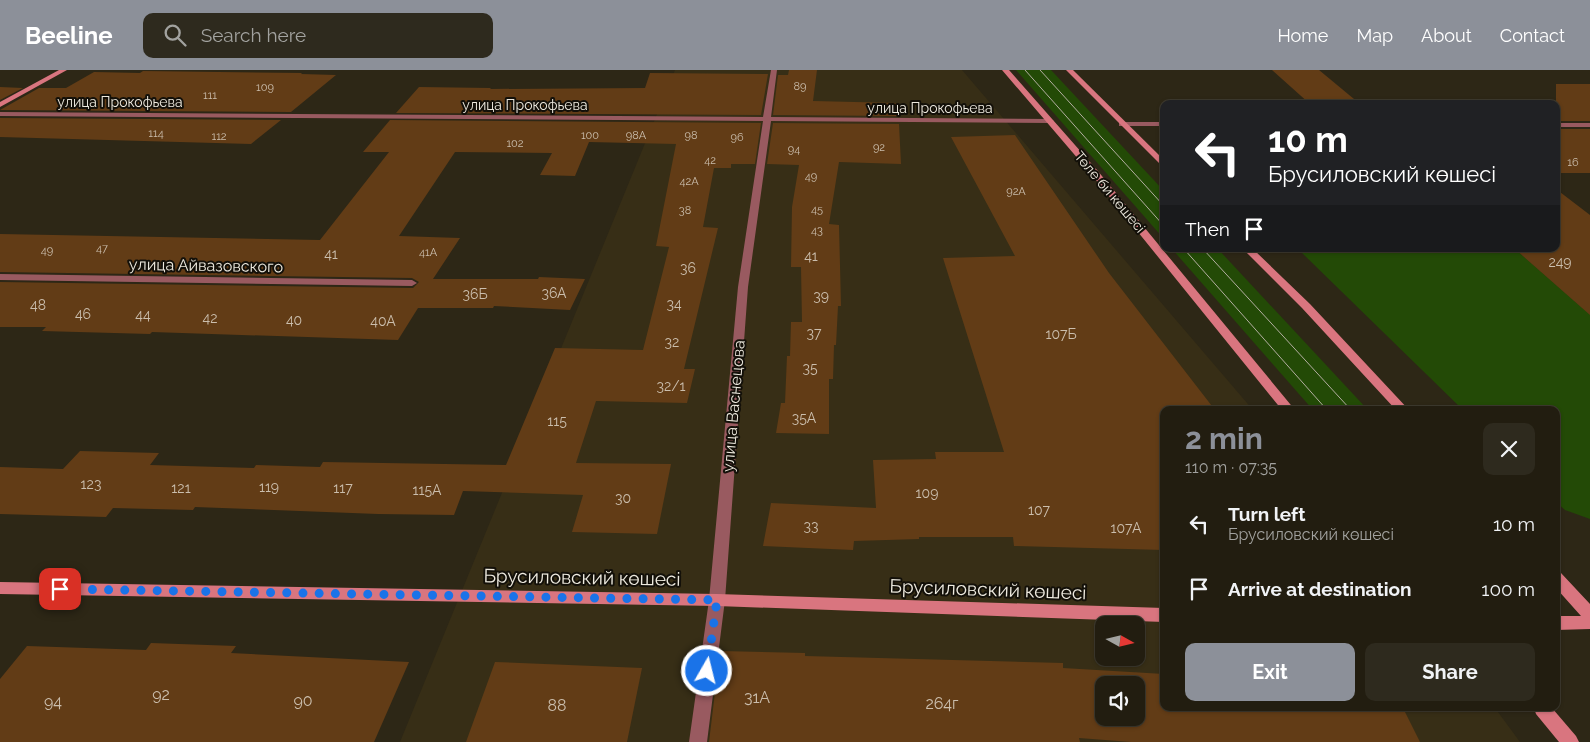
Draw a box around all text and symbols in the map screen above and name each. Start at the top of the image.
search box [143,13,493,58]
text: Beeline [25,21,113,50]
icon: search [161,21,189,49]
text: Search here [201,24,306,46]
text: Home [1277,25,1328,46]
text: Map [1356,25,1393,46]
text: About [1421,25,1472,46]
text: Contact [1500,25,1565,46]
house number: 89 [794,80,806,93]
house number: 109 [256,81,274,94]
house number: 111 [203,89,217,102]
street label: улица Прокофьева [57,94,183,110]
street label: улица Прокофьева [462,97,588,113]
street label: улица Прокофьева [867,100,993,116]
text: 10 m [1268,119,1348,160]
icon: left [1185,120,1250,185]
house number: 114 [148,127,164,140]
house number: 100 [581,129,599,142]
house number: 98А [626,129,647,142]
house number: 98 [685,129,697,142]
house number: 112 [211,130,227,143]
house number: 96 [730,131,744,144]
house number: 102 [506,137,524,150]
house number: 92 [873,141,885,154]
house number: 94 [788,143,800,156]
street label: Төле би көшесі [1071,148,1149,236]
house number: 42 [704,154,716,167]
house number: 16 [1567,156,1579,169]
text: Брусиловский көшесі [1268,161,1496,187]
house number: 49 [805,170,817,183]
house number: 42А [679,175,699,188]
house number: 92А [1006,185,1026,198]
house number: 45 [811,203,823,216]
house number: 38 [679,204,691,217]
icon: arrive [1240,215,1268,243]
text: Then [1185,218,1230,240]
house number: 43 [811,224,823,237]
house number: 47 [96,242,108,255]
house number: 49 [41,244,53,257]
house number: 41 [324,246,338,262]
house number: 41А [419,246,438,259]
house number: 41 [804,248,818,264]
house number: 249 [1548,254,1572,270]
street label: улица Айвазовского [129,255,283,276]
house number: 36 [680,260,696,276]
house number: 36А [541,285,567,301]
house number: 36Б [462,286,488,302]
house number: 39 [813,288,829,304]
house number: 34 [666,296,682,312]
house number: 48 [30,297,46,313]
house number: 46 [75,306,91,322]
house number: 44 [135,307,151,323]
house number: 42 [203,310,217,326]
house number: 40 [286,312,302,328]
house number: 40А [370,313,396,329]
house number: 37 [807,325,822,341]
house number: 107Б [1045,326,1077,342]
house number: 32 [665,334,679,350]
street label: улица Васнецова [718,339,749,473]
house number: 35 [802,360,818,376]
house number: 32/1 [657,378,685,394]
house number: 35А [792,410,817,426]
house number: 115 [547,413,567,429]
text: 2 min [1185,421,1263,456]
button: close [1483,423,1535,475]
text: 110 m · 07:35 [1185,458,1277,477]
house number: 123 [81,476,101,492]
house number: 119 [259,479,279,495]
house number: 121 [171,480,191,496]
house number: 117 [333,480,353,496]
house number: 115А [412,482,442,498]
house number: 109 [916,485,938,501]
house number: 30 [615,490,631,506]
house number: 107 [1028,502,1050,518]
text: Turn left [1228,503,1305,525]
icon: left [1185,510,1213,538]
text: 10 m [1493,513,1535,535]
house number: 33 [804,518,818,534]
house number: 107А [1111,520,1142,536]
text: Брусиловский көшесі [1228,525,1394,544]
street label: Брусиловский көшесі [483,564,681,590]
pin [39,568,81,610]
icon: arrive [46,575,74,603]
street label: Брусиловский көшесі [889,575,1087,603]
icon: arrive [1185,575,1213,603]
text: Arrive at destination [1228,578,1412,600]
text: 100 m [1481,578,1535,600]
north arrow [1095,616,1145,666]
map controls [1095,616,1145,726]
button: Exit [1185,643,1355,701]
button: Share [1365,643,1535,701]
position arrow [680,644,732,696]
button: sound [1095,676,1145,726]
house number: 92 [152,685,170,704]
house number: 31А [744,688,770,707]
house number: 90 [293,691,313,710]
house number: 94 [44,692,62,711]
house number: 264г [925,694,959,713]
house number: 88 [548,696,566,715]

